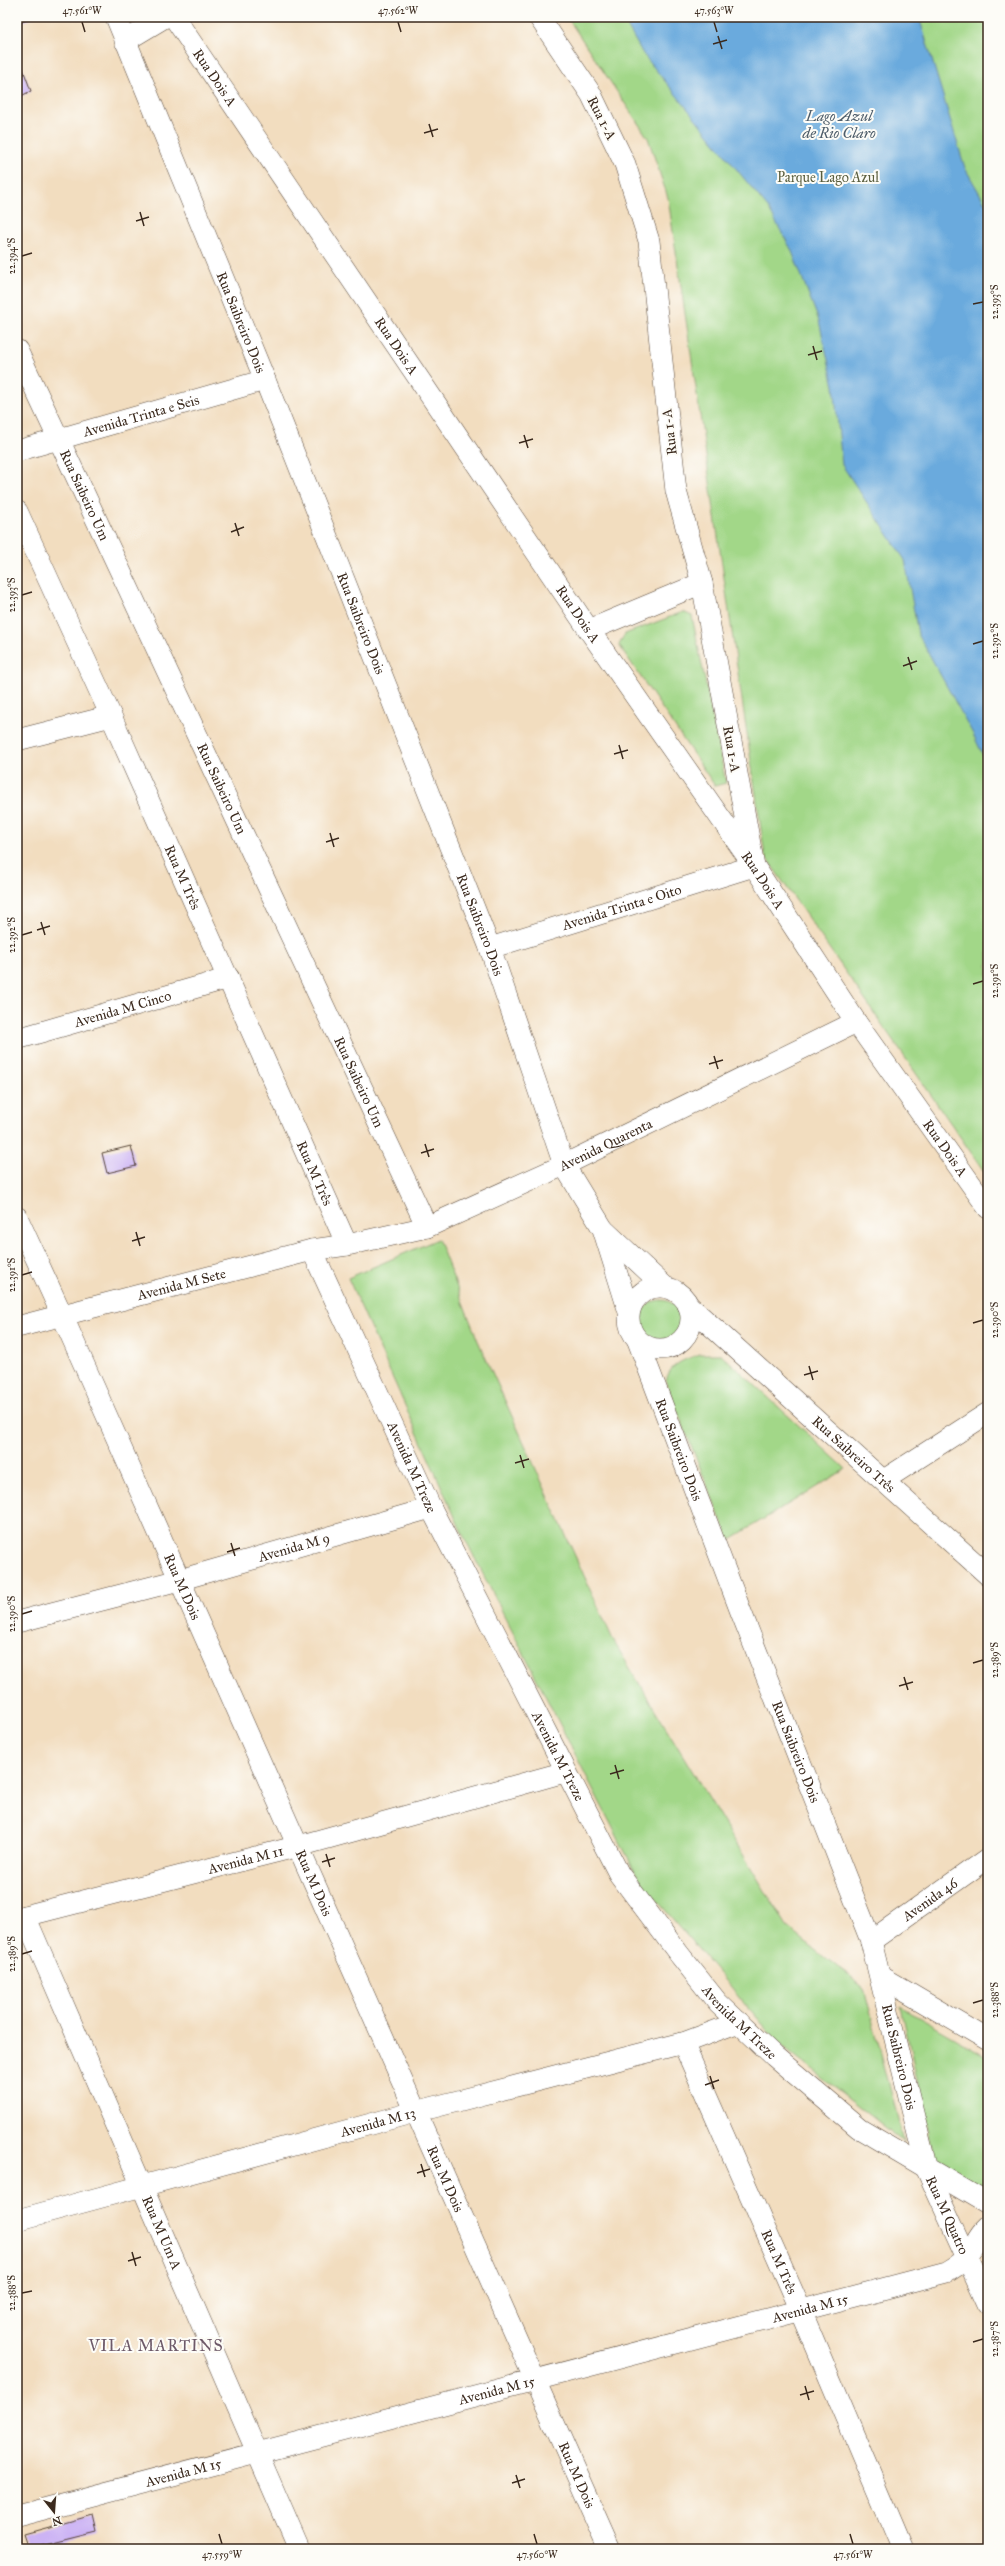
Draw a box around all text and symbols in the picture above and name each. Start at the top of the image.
text: 47.561°W [62,5,102,17]
text: 47.562°W [378,5,419,17]
text: 47.563°W [694,5,734,17]
street label: Rua Dois A [189,46,240,110]
street label: Rua 1-A [583,94,620,143]
water label: Lago Azul de Rio Claro [801,107,876,142]
park label: Parque Lago Azul [777,169,879,187]
text: 22.394°S [6,238,18,274]
street label: Rua Saibreiro Dois [212,269,269,376]
text: 22.393°S [989,284,1001,319]
street label: Rua Dois A [371,314,422,378]
street label: Avenida Trinta e Seis [80,391,201,441]
street label: Rua 1-A [658,407,681,456]
street label: Rua Saibeiro Um [56,447,113,543]
street label: Rua Saibreiro Dois [333,570,389,677]
text: 22.393°S [6,577,18,612]
street label: Rua Dois A [552,582,604,647]
text: 22.392°S [989,623,1001,659]
street label: Rua 1-A [719,725,744,774]
street label: Rua Saibeiro Um [193,741,250,837]
street label: Rua M Três [161,842,204,912]
street label: Rua Dois A [737,848,788,913]
street label: Rua Saibreiro Dois [452,871,507,978]
street label: Avenida Trinta e Oito [559,881,684,934]
text: 22.392°S [6,917,18,953]
text: 22.391°S [989,963,1001,998]
street label: Avenida M Cinco [71,987,173,1031]
street label: Rua Saibeiro Um [330,1034,387,1131]
street label: Avenida Quarenta [556,1115,655,1175]
street label: Rua Dois A [919,1116,971,1180]
street label: Rua M Três [293,1138,336,1208]
text: 22.391°S [6,1257,18,1292]
street label: Avenida M Sete [135,1265,228,1304]
text: 22.390°S [989,1301,1001,1338]
street label: Rua Saibreiro Dois [652,1396,706,1503]
street label: Rua Saibreiro Três [808,1413,899,1496]
street label: Avenida M Treze [383,1418,440,1516]
street label: Avenida M 9 [256,1529,332,1566]
street label: Rua M Dois [160,1551,204,1623]
text: 22.390°S [6,1595,18,1632]
text: 22.389°S [989,1642,1001,1678]
street label: Rua Saibreiro Dois [768,1698,823,1805]
street label: Avenida M Treze [527,1708,588,1804]
street label: Avenida M 11 [205,1842,286,1878]
street label: Rua M Dois [292,1847,336,1919]
street label: Avenida 46 [898,1874,962,1926]
text: 22.389°S [6,1936,18,1972]
street label: Avenida M Treze [698,1981,780,2063]
text: 22.388°S [989,1982,1001,2018]
street label: Rua Saibreiro Dois [878,2003,920,2112]
street label: Avenida M 13 [338,2104,418,2141]
street label: Rua M Dois [423,2143,467,2215]
street label: Rua M Quatro [922,2173,972,2257]
street label: Rua M Um A [138,2193,185,2273]
street label: Rua M Três [757,2227,801,2297]
text: 22.388°S [6,2275,18,2311]
street label: Avenida M 15 [769,2290,851,2327]
text: 22.387°S [989,2321,1001,2357]
district label: VILA MARTINS [87,2336,224,2355]
street label: Avenida M 15 [456,2372,537,2409]
street label: Rua M Dois [555,2439,599,2511]
street label: Avenida M 15 [143,2455,224,2491]
north arrow [34,2492,74,2532]
text: N [50,2514,63,2529]
text: 47.559°W [202,2549,243,2561]
text: 47.560°W [517,2549,558,2561]
text: 47.561°W [833,2549,873,2561]

